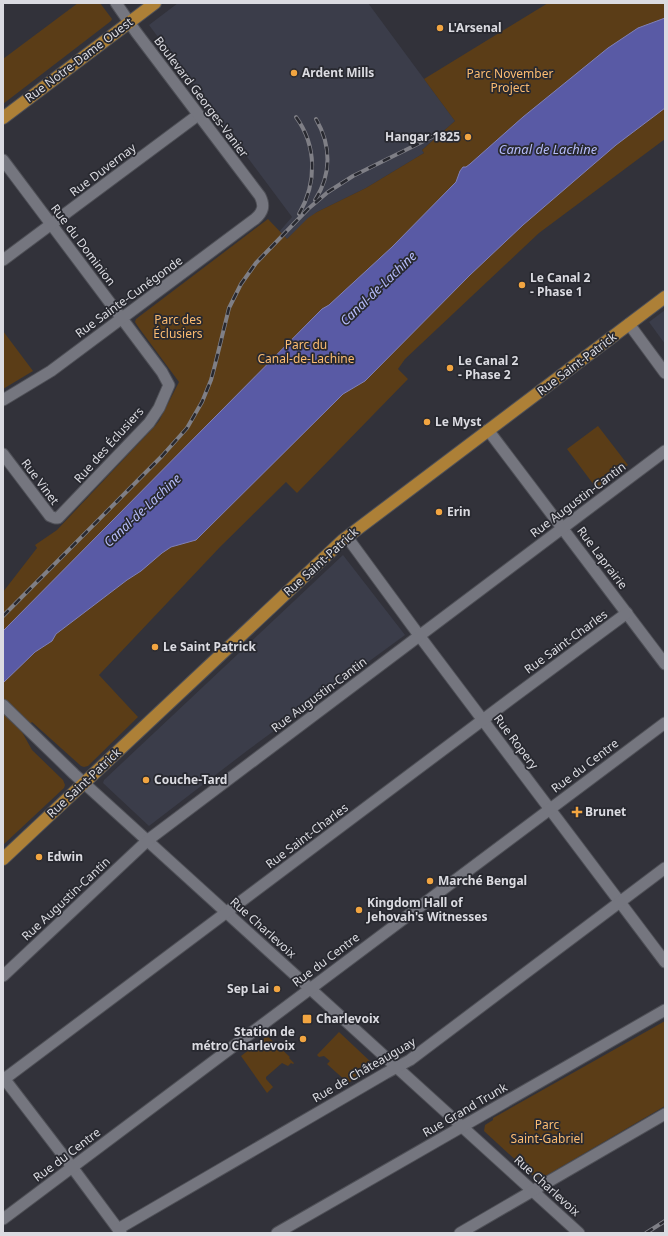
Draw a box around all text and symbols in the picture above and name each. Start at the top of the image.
street label: Rue Notre-Dame Ouest [21,13,137,106]
place label: L'Arsenal [448,19,502,36]
marker: L'Arsenal [435,23,445,33]
street label: Boulevard Georges-Vanier [150,33,253,161]
place label: Ardent Mills [302,64,374,81]
park label: Parc November Project [467,65,553,96]
marker: Ardent Mills [289,68,299,78]
place label: Hangar 1825 [385,128,460,145]
marker: Hangar 1825 [463,132,473,142]
street label: Rue Duvernay [66,139,140,200]
water label: Canal de Lachine [499,140,598,158]
street label: Rue du Dominion [47,200,120,289]
water label: Canal-de-Lachine [336,247,421,329]
street label: Rue Sainte-Cunégonde [72,252,186,341]
place label: Le Canal 2 - Phase 1 [530,269,591,300]
marker: Le Canal 2 - Phase 1 [517,280,527,290]
park label: Parc des Éclusiers [153,311,203,342]
street label: Rue Saint-Patrick [534,328,620,399]
park label: Parc du Canal-de-Lachine [258,336,355,367]
place label: Le Canal 2 - Phase 2 [458,352,519,383]
marker: Le Canal 2 - Phase 2 [445,363,455,373]
street label: Rue des Éclusiers [70,403,148,486]
place label: Le Myst [435,413,481,430]
marker: Le Myst [422,417,432,427]
street label: Rue Vinet [17,455,64,509]
street label: Rue Augustin-Cantin [526,458,629,541]
water label: Canal-de-Lachine [99,469,185,551]
place label: Erin [447,503,470,520]
marker: Erin [434,507,444,517]
street label: Rue Saint-Patrick [280,523,362,600]
street label: Rue Laprairie [573,523,632,593]
street label: Rue Saint-Charles [521,605,611,678]
place label: Le Saint Patrick [163,638,257,655]
marker: Le Saint Patrick [150,642,160,652]
street label: Rue Augustin-Cantin [267,653,370,736]
street label: Rue Ropery [490,711,543,773]
street label: Rue du Centre [548,735,622,797]
street label: Rue Saint-Patrick [43,744,125,821]
place label: Couche-Tard [154,771,227,788]
marker: Couche-Tard [141,775,151,785]
street label: Rue Saint-Charles [262,799,352,872]
place label: Brunet [585,803,626,820]
marker: Brunet [572,807,582,817]
place label: Edwin [47,848,83,865]
marker: Edwin [34,852,44,862]
street label: Rue Augustin-Cantin [18,853,114,944]
place label: Marché Bengal [438,872,527,889]
marker: Marché Bengal [425,876,435,886]
street label: Rue Charlevoix [226,893,301,962]
place label: Kingdom Hall of Jehovah's Witnesses [366,894,488,925]
marker: Kingdom Hall of Jehovah's Witnesses [354,905,364,915]
street label: Rue du Centre [289,929,363,991]
place label: Sep Lai [227,980,269,997]
marker: Sep Lai [272,984,282,994]
place label: Charlevoix [316,1010,379,1027]
marker: Charlevoix [301,1013,313,1025]
place label: Station de métro Charlevoix [192,1023,295,1054]
street label: Rue de Châteauguay [309,1033,419,1106]
marker: Station de métro Charlevoix [298,1034,308,1044]
street label: Rue Grand Trunk [419,1078,511,1141]
park label: Parc Saint-Gabriel [511,1116,583,1147]
street label: Rue du Centre [30,1124,104,1186]
street label: Rue Charlevoix [510,1151,585,1220]

